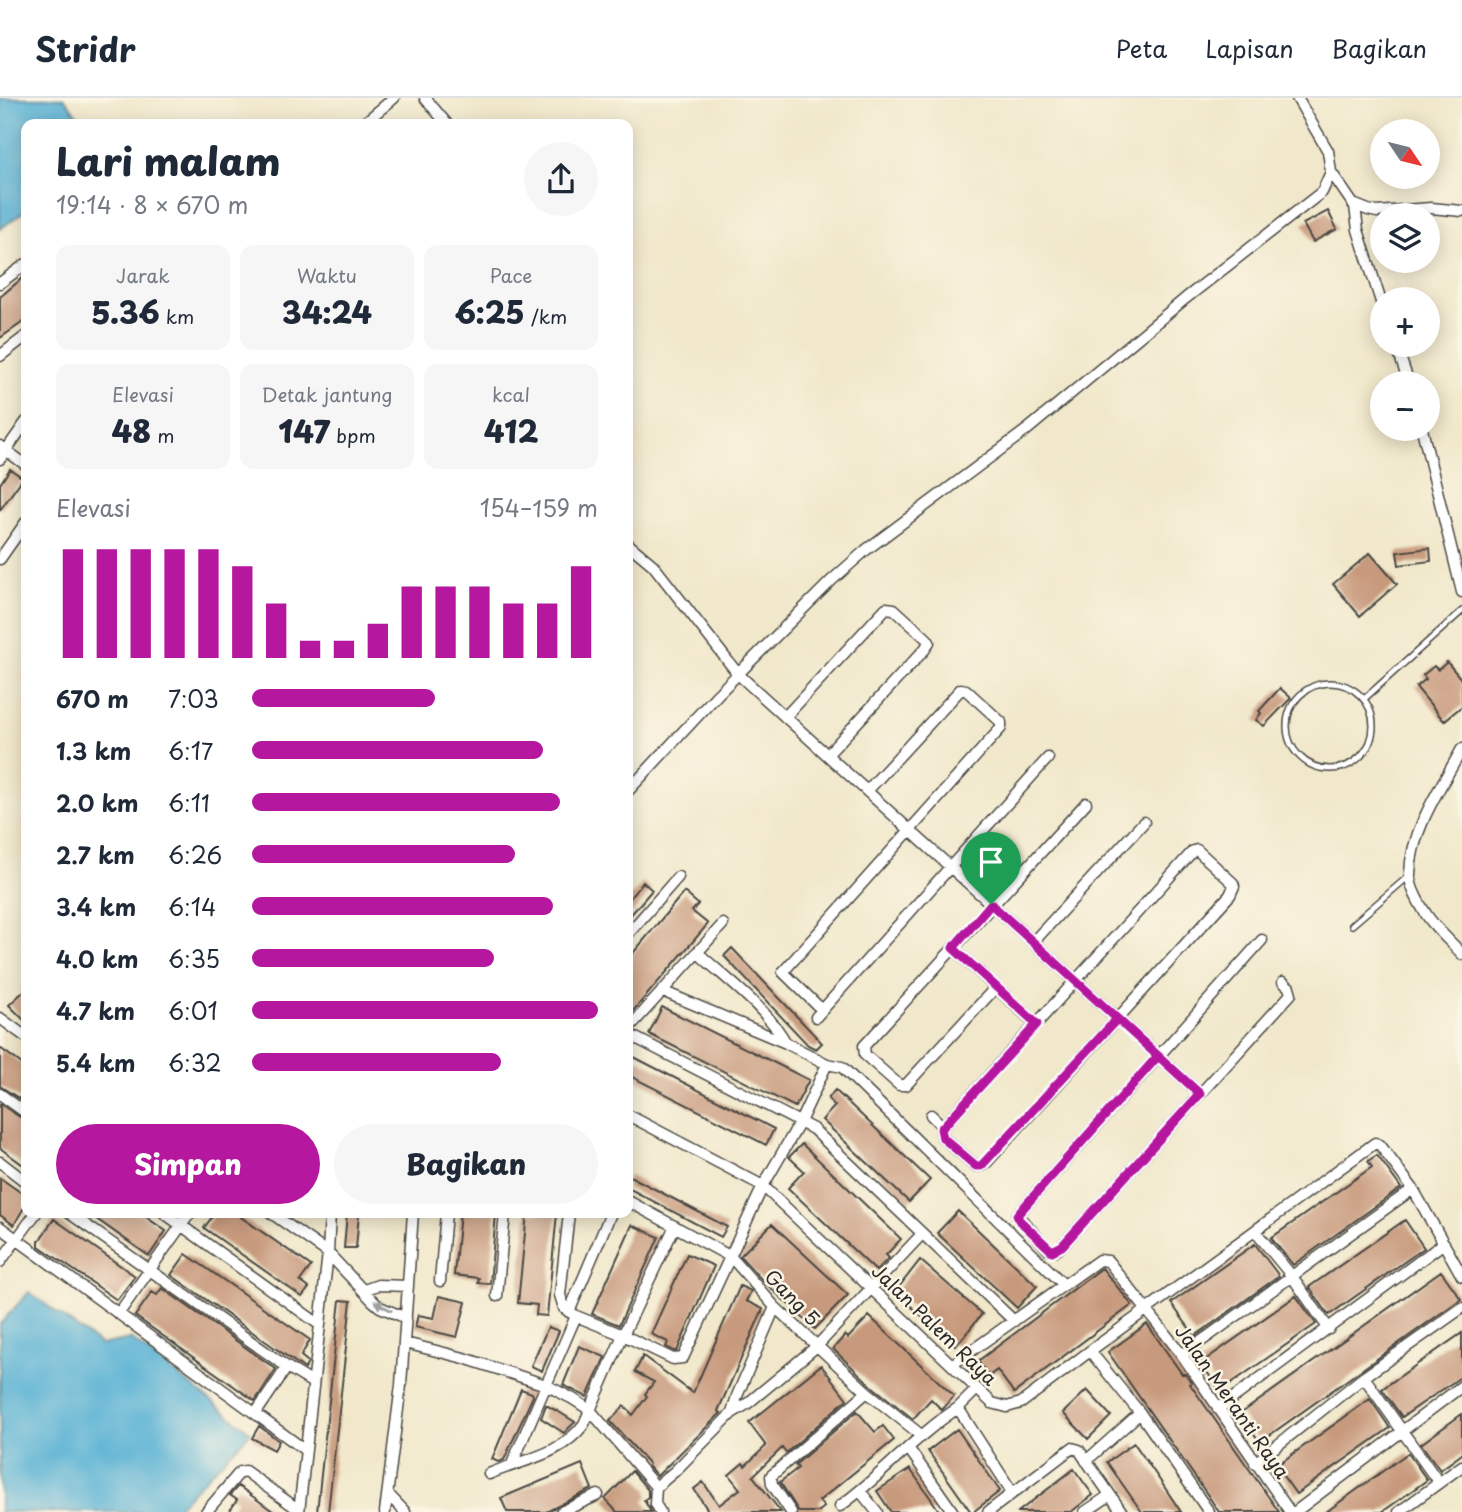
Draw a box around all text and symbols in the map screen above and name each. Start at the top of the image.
text: Stridr [35,23,136,73]
text: Peta [1116,30,1167,66]
text: Lapisan [1205,30,1294,66]
text: Bagikan [1332,30,1427,66]
north arrow [1370,119,1440,189]
map controls [1370,119,1440,441]
text: Lari malam [56,132,281,189]
button: share [524,142,598,216]
text: 19:14 · 8 × 670 m [56,187,248,222]
button: layers [1370,203,1440,273]
text: Jarak [116,261,170,289]
text: Waktu [297,261,357,289]
text: Pace [490,261,532,289]
button: + [1370,287,1440,357]
text: 5.36 [92,289,160,334]
text: 34:24 [282,289,372,334]
text: 6:25 [455,289,525,334]
text: km [160,302,194,330]
text: /km [525,302,567,330]
button: − [1370,371,1440,441]
text: Elevasi [112,380,174,408]
text: Detak jantung [262,380,392,408]
text: kcal [492,380,530,408]
text: 48 [111,408,151,453]
text: 147 [278,408,330,453]
text: 412 [484,408,538,453]
text: m [151,421,175,449]
text: bpm [330,421,376,449]
text: Elevasi [56,490,131,525]
text: 154–159 m [480,490,598,525]
text: 670 m [56,681,129,716]
text: 7:03 [168,681,219,716]
text: 1.3 km [56,733,131,768]
text: 6:17 [168,733,213,768]
text: 2.0 km [56,785,138,820]
text: 6:11 [168,785,210,820]
pin [961,832,1021,904]
text: 2.7 km [56,837,135,872]
text: 6:26 [168,837,222,872]
icon: arrive [972,843,1010,881]
text: 3.4 km [56,889,136,924]
text: 6:14 [168,889,216,924]
text: 4.0 km [56,941,139,976]
text: 6:35 [168,941,220,976]
text: 4.7 km [56,993,135,1028]
text: 6:01 [168,993,218,1028]
text: 5.4 km [56,1045,136,1080]
text: 6:32 [168,1045,222,1080]
button: Simpan [56,1124,320,1204]
button: Bagikan [334,1124,598,1204]
street label: Jalan Palem Raya [866,1257,1004,1391]
street label: Gang 5 [759,1262,827,1332]
one-way arrow [374,1300,393,1312]
street label: Jalan Meranti Raya [1169,1318,1297,1484]

